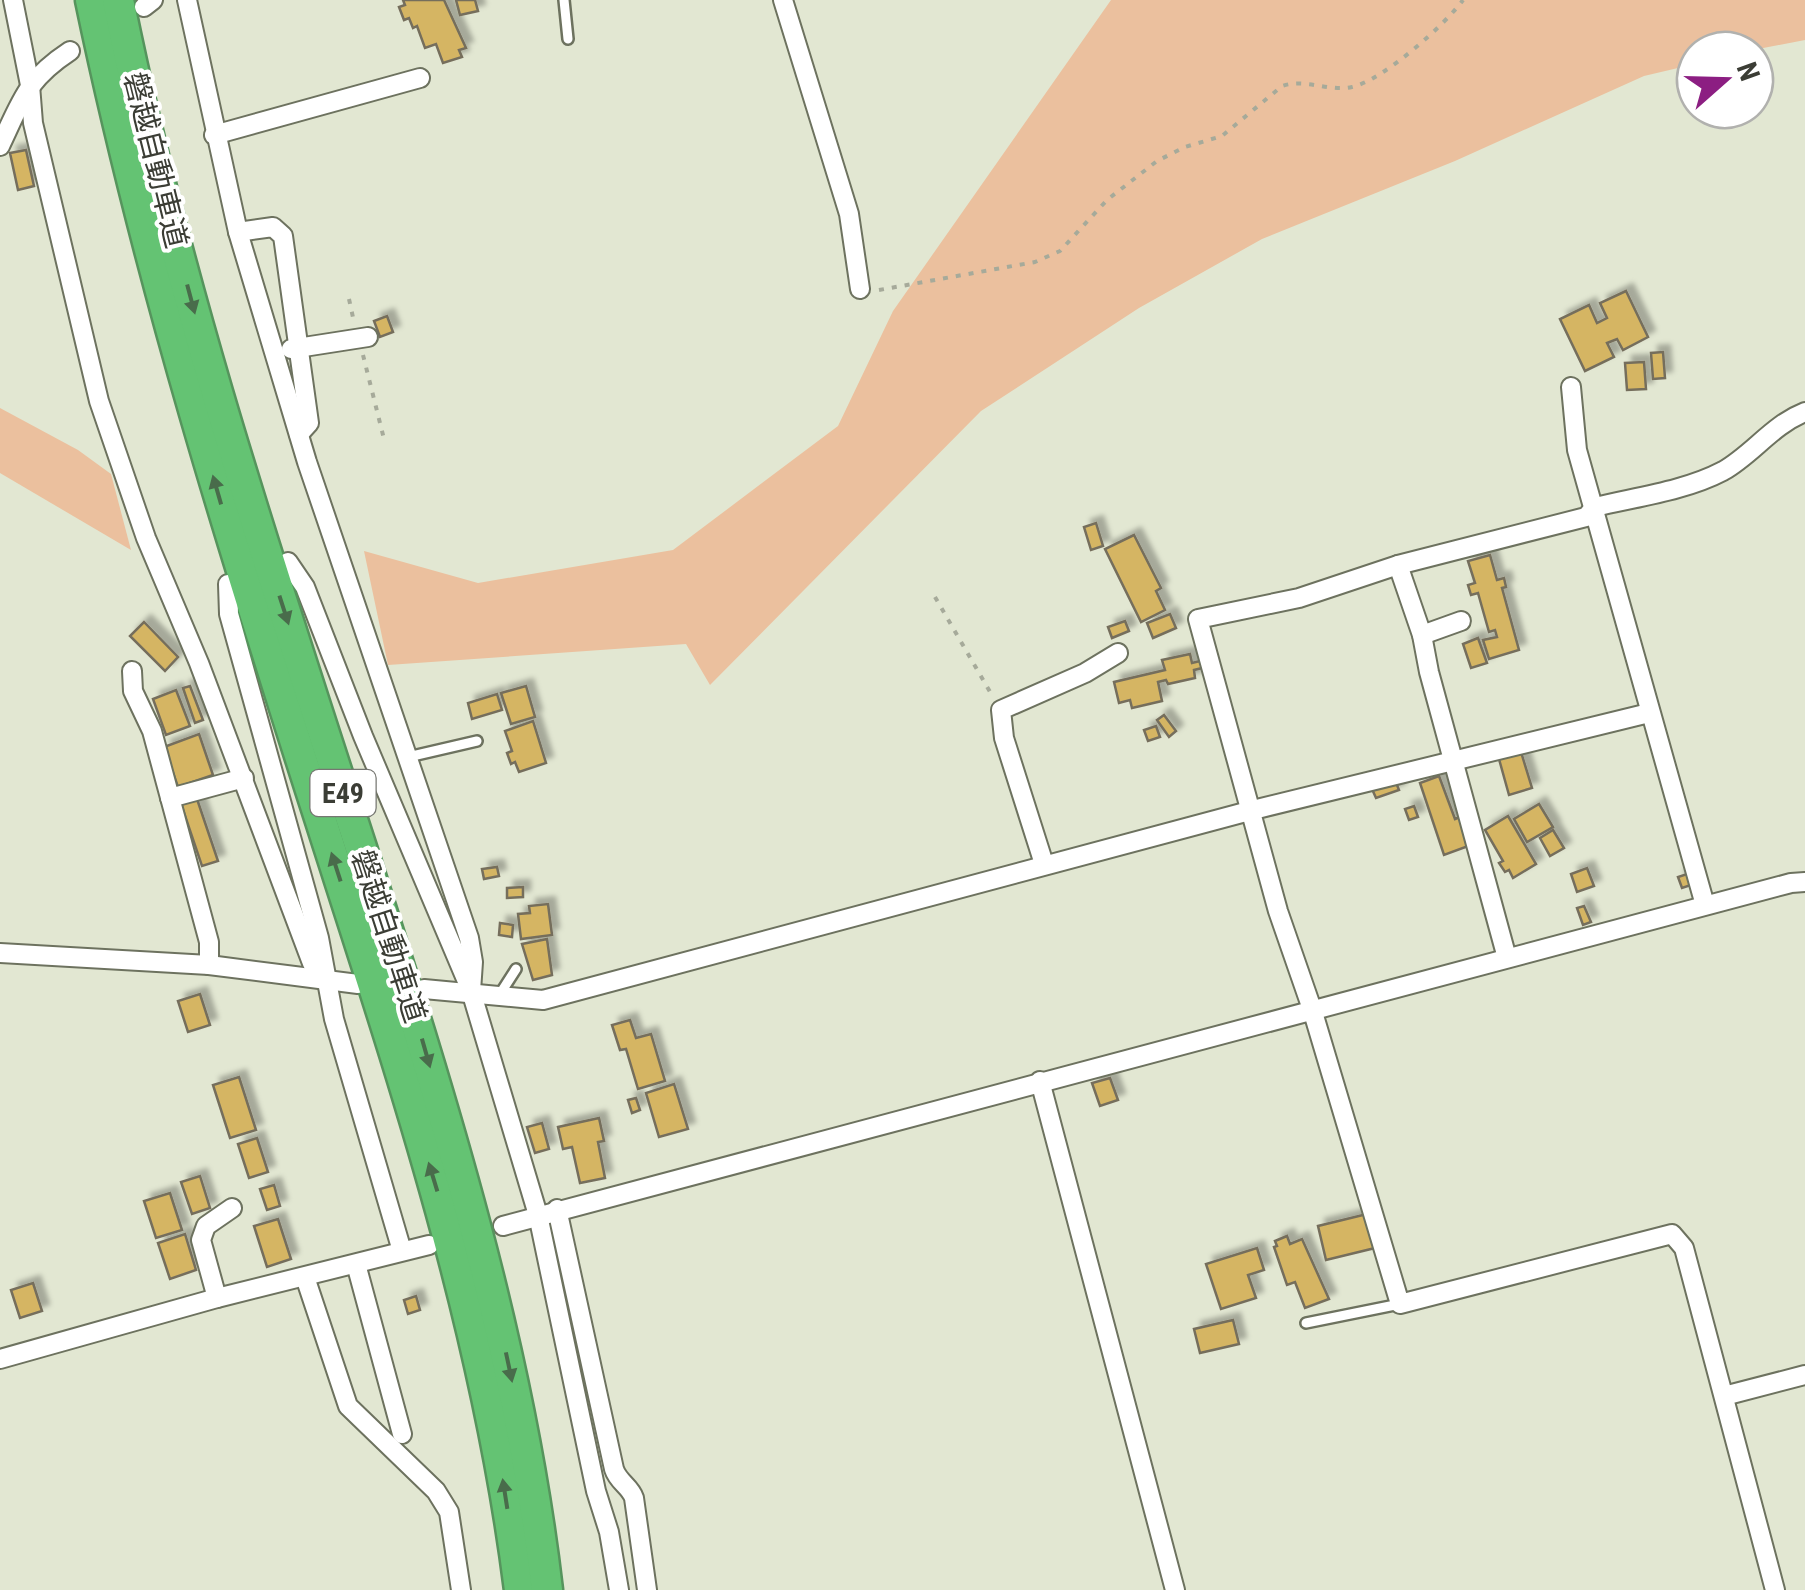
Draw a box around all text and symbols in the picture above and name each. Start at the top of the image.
north arrow [1675,30,1775,130]
text: N [1730,58,1766,85]
street label: 磐越自動車道 [117,68,195,252]
one-way arrow [184,283,200,314]
one-way arrow [208,475,224,506]
one-way arrow [278,595,293,625]
road number: E49 [310,770,376,816]
street label: 磐越自動車道 [345,845,433,1027]
one-way arrow [328,851,343,882]
one-way arrow [419,1038,434,1069]
one-way arrow [425,1161,440,1192]
one-way arrow [502,1352,518,1383]
one-way arrow [497,1477,512,1509]

